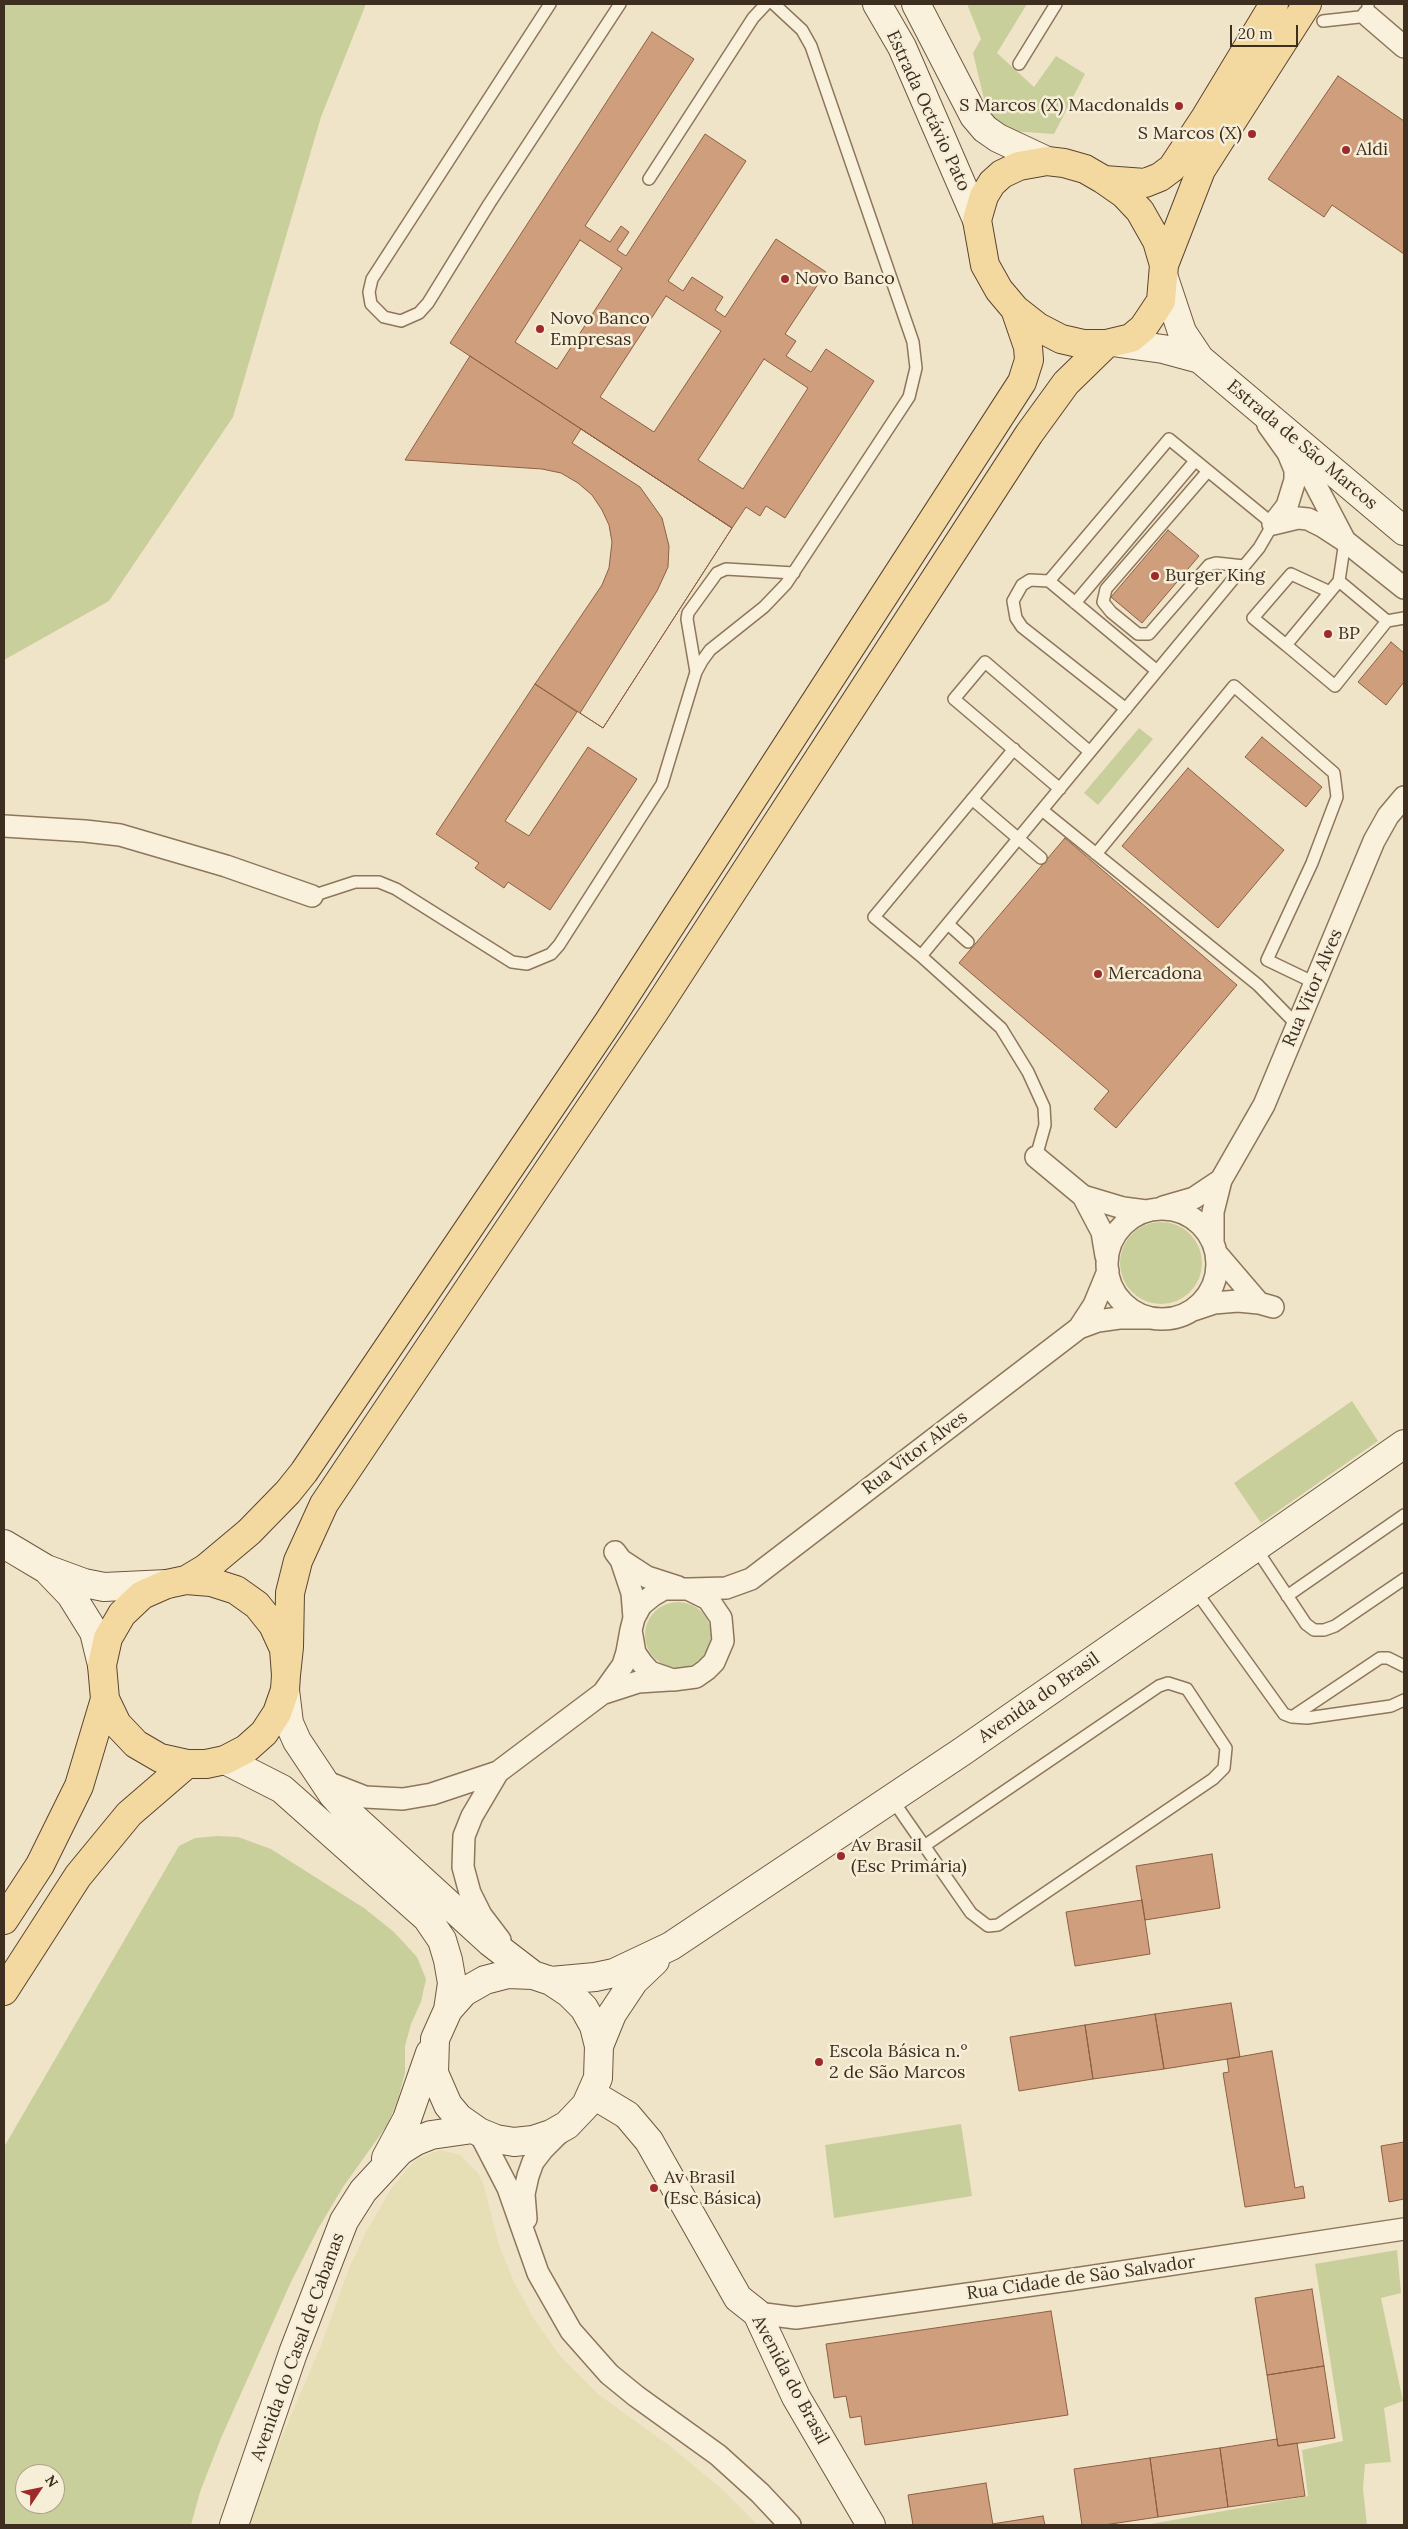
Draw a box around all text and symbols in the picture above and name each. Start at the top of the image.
scale bar [1233,15,1300,47]
text: 20 m [1238,24,1273,43]
street label: Estrada Octávio Pato [881,27,975,195]
place label: S Marcos (X) Macdonalds [959,95,1169,117]
marker: S Marcos (X) Macdonalds [1173,100,1185,112]
place label: S Marcos (X) [1138,123,1242,145]
marker: S Marcos (X) [1246,128,1258,140]
place label: Aldi [1356,139,1388,161]
marker: Aldi [1340,144,1352,156]
place label: Novo Banco [795,268,895,290]
marker: Novo Banco [779,273,791,285]
place label: Novo Banco Empresas [550,308,650,350]
marker: Novo Banco Empresas [534,323,546,335]
street label: Estrada de São Marcos [1222,376,1382,514]
place label: Burger King [1165,565,1265,587]
marker: Burger King [1149,570,1161,582]
place label: BP [1338,623,1360,645]
marker: BP [1322,628,1334,640]
street label: Rua Vitor Alves [1278,926,1348,1050]
place label: Mercadona [1108,963,1202,985]
marker: Mercadona [1092,968,1104,980]
street label: Rua Vitor Alves [858,1406,972,1500]
street label: Avenida do Brasil [974,1648,1104,1748]
place label: Av Brasil (Esc Primária) [851,1835,967,1878]
marker: Av Brasil (Esc Primária) [835,1850,847,1862]
place label: Escola Básica n.º 2 de São Marcos [829,2041,968,2084]
marker: Escola Básica n.º 2 de São Marcos [813,2056,825,2068]
place label: Av Brasil (Esc Básica) [664,2167,761,2210]
marker: Av Brasil (Esc Básica) [648,2182,660,2194]
street label: Avenida do Casal de Cabanas [247,2230,349,2464]
street label: Rua Cidade de São Salvador [965,2251,1197,2305]
street label: Avenida do Brasil [747,2312,833,2448]
north arrow [15,2464,65,2514]
text: N [41,2472,62,2491]

